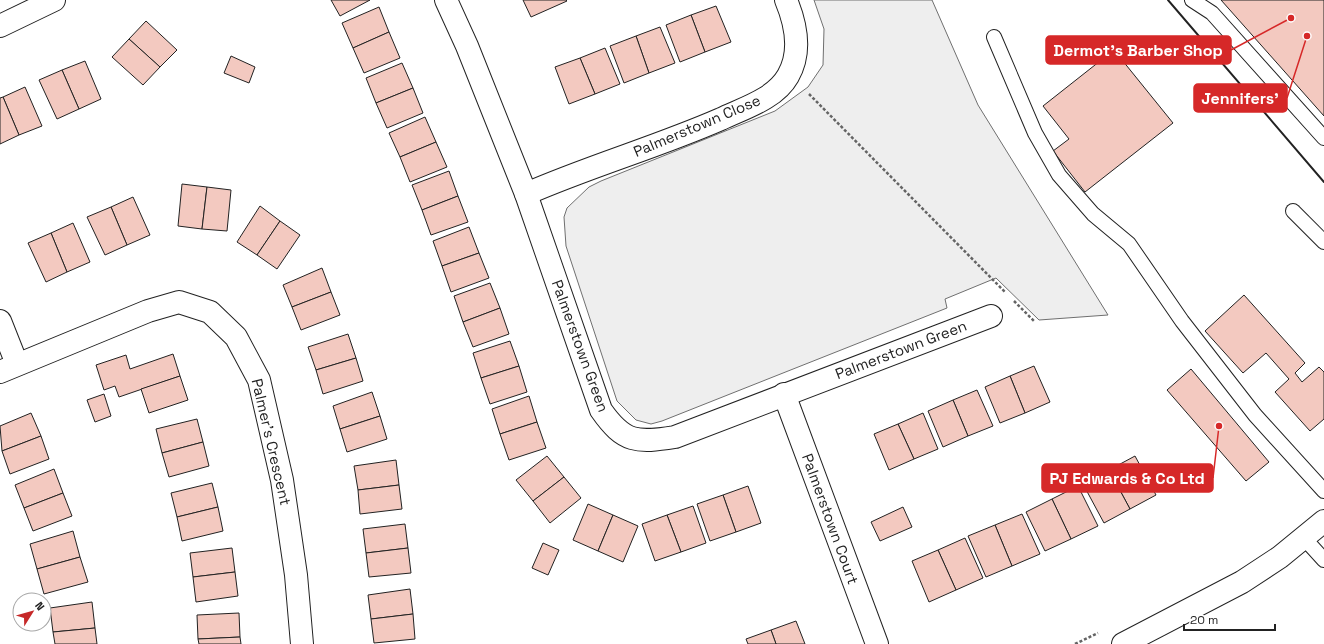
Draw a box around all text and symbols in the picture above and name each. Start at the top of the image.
callout: Dermot's Barber Shop [1046,36,1231,64]
text: Dermot's Barber Shop [1053,40,1223,61]
callout: Jennifers' [1194,84,1287,112]
text: Jennifers' [1201,88,1279,109]
street label: Palmerstown Close [630,90,763,161]
street label: Palmerstown Green [548,277,613,414]
street label: Palmerstown Green [832,316,969,383]
street label: Palmer's Crescent [248,377,295,507]
street label: Palmerstown Court [798,451,863,587]
callout: PJ Edwards & Co Ltd [1042,464,1213,492]
text: PJ Edwards & Co Ltd [1049,468,1205,489]
north arrow [12,592,52,632]
text: N [32,599,48,613]
scale bar [1184,606,1275,632]
text: 20 m [1190,612,1218,628]

